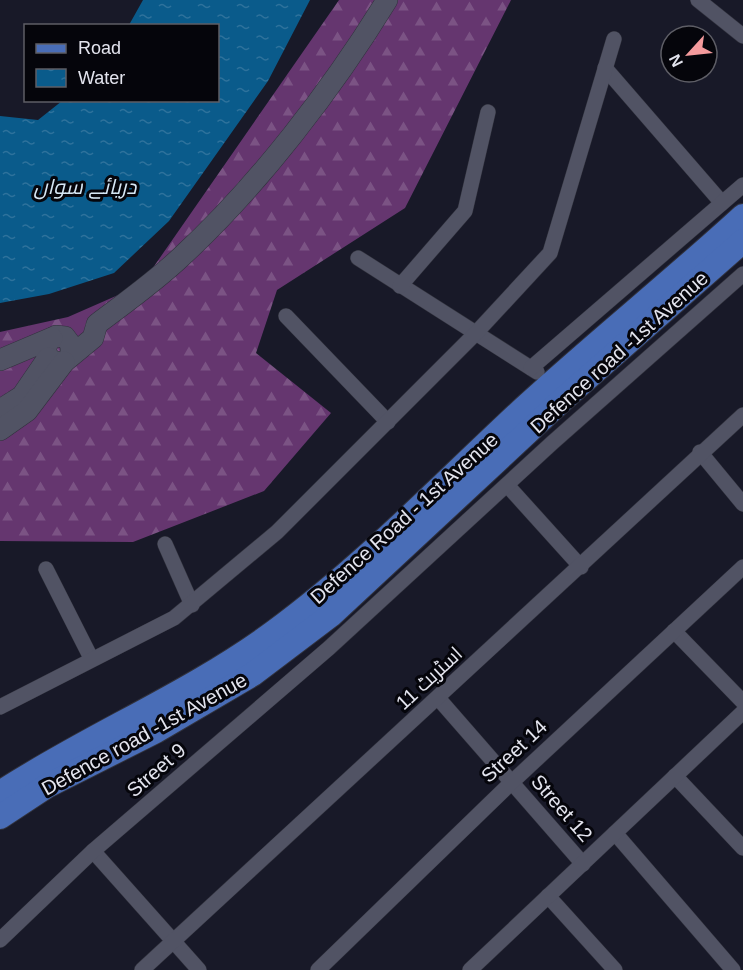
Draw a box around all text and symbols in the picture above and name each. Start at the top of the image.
legend [24,24,219,102]
north arrow [659,24,719,84]
text: Road [78,38,121,58]
text: N [666,52,686,70]
text: Water [78,68,125,88]
water label: دریائے سواں [34,175,137,200]
street label: Defence road -1st Avenue [526,267,712,437]
street label: Defence Road - 1st Avenue [306,428,502,608]
street label: اسٹریٹ 11 [392,642,467,715]
street label: Defence road -1st Avenue [38,668,250,800]
street label: Street 14 [477,715,551,787]
street label: Street 9 [122,739,190,801]
street label: Street 12 [527,770,597,846]

